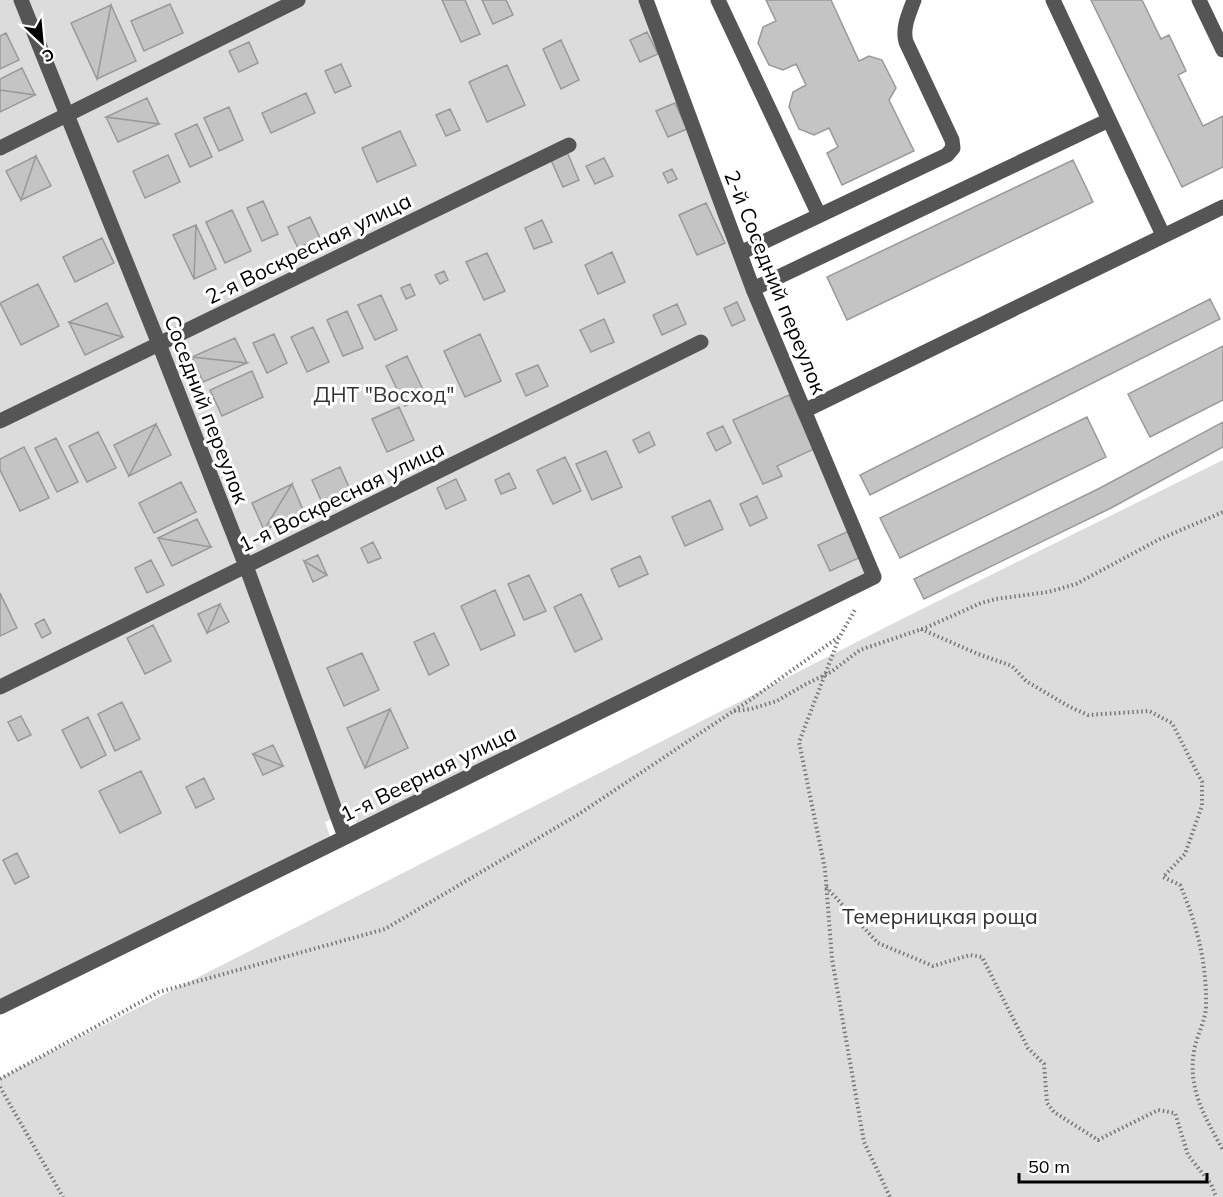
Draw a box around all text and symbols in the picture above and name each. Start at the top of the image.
north arrow [12,12,72,72]
text: С [39,44,58,67]
street label: 2-й Соседний переулок [719,166,833,398]
street label: 2-я Воскресная улица [201,187,415,309]
street label: Соседний переулок [159,311,255,507]
park label: ДНТ "Восход" [314,381,454,407]
street label: 1-я Воскресная улица [234,435,448,557]
street label: 1-я Веерная улица [336,719,520,827]
park label: Темерницкая роща [842,903,1038,929]
scale bar [1019,1146,1206,1184]
text: 50 m [1028,1155,1070,1178]

